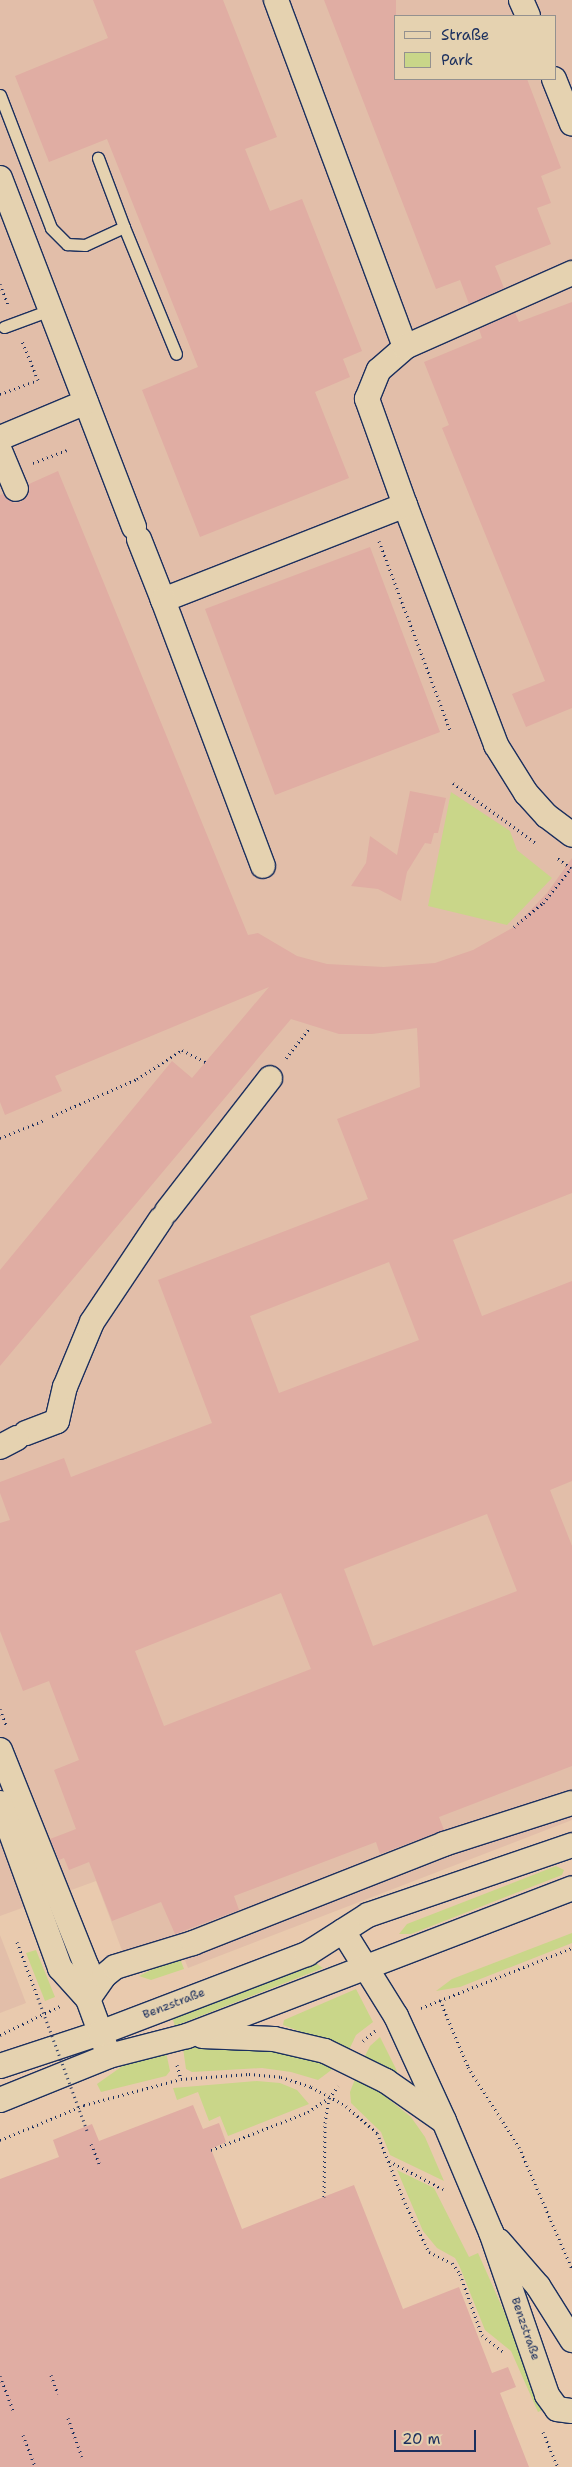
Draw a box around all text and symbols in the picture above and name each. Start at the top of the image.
legend [394,15,557,80]
text: Straße [441,25,489,45]
text: Park [441,50,473,70]
street label: Benzstraße [141,1986,207,2022]
street label: Benzstraße [508,2296,542,2362]
scale bar [397,2420,480,2452]
text: 20 m [402,2429,441,2449]

